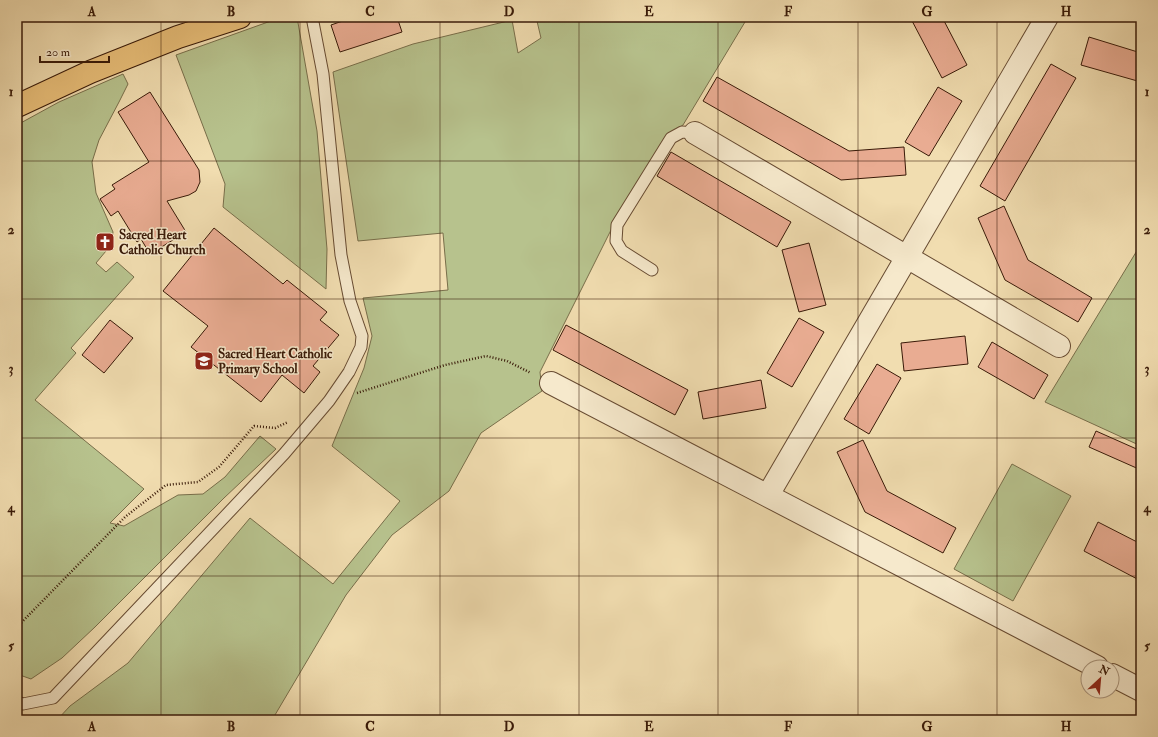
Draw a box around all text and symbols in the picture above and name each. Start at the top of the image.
text: A [87,4,97,20]
text: B [227,4,235,20]
text: C [365,4,375,20]
text: D [504,4,515,20]
text: E [644,4,654,20]
text: F [784,4,793,20]
text: G [922,4,933,20]
text: H [1061,4,1072,20]
scale bar [40,38,109,64]
text: 20 m [46,45,71,60]
text: 1 [9,84,14,100]
text: 1 [1145,84,1150,100]
text: 2 [8,222,15,238]
text: 2 [1144,222,1151,238]
place label: Sacred Heart Catholic Church [119,227,206,258]
church icon: Sacred Heart Catholic Church [94,231,116,253]
place label: Sacred Heart Catholic Primary School [218,346,333,378]
school or university icon: Sacred Heart Catholic Primary School [193,350,215,372]
text: 3 [9,361,14,377]
text: 3 [1145,361,1150,377]
text: 4 [6,500,15,516]
text: 4 [1142,500,1151,516]
text: 5 [8,638,14,654]
text: 5 [1144,638,1150,654]
north arrow [1080,659,1120,699]
text: N [1096,662,1112,679]
text: A [87,719,97,735]
text: B [227,719,235,735]
text: C [365,719,375,735]
text: D [504,719,515,735]
text: E [644,719,654,735]
text: F [784,719,793,735]
text: G [922,719,933,735]
text: H [1061,719,1072,735]

